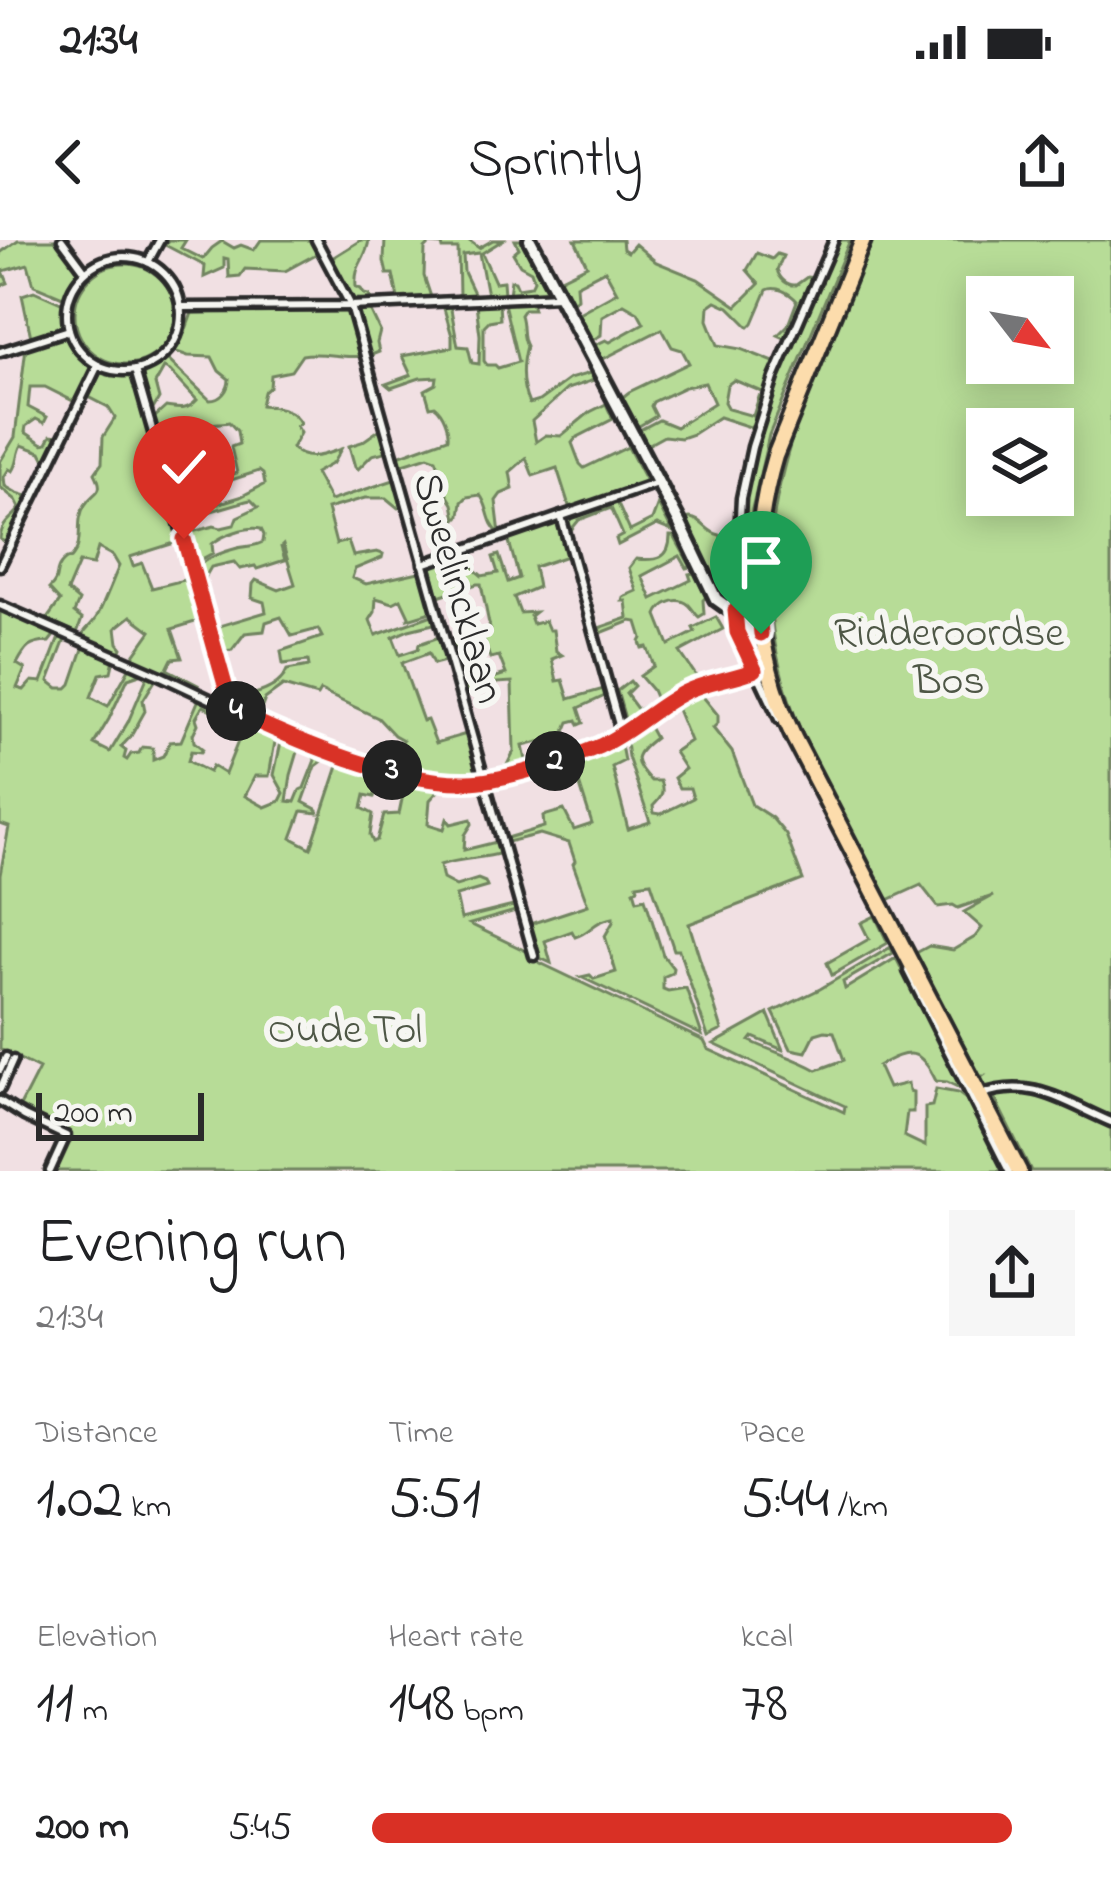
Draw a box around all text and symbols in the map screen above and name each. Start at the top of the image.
text: 21:34 [60,9,138,75]
text: Sprintly [468,123,643,201]
icon: back [36,129,102,195]
icon: share [1009,129,1075,195]
north arrow [966,276,1074,384]
map controls [966,276,1074,516]
button: layers [966,408,1074,516]
pin [133,416,235,539]
icon: check [151,434,217,500]
street label: Sweelincklaan [395,466,519,711]
pin [710,511,812,634]
icon: arrive [728,529,794,595]
park label: Ridderoordse Bos [834,604,1064,713]
pin: 4 [206,681,266,741]
text: 4 [229,687,243,735]
pin: 2 [525,731,585,791]
text: 2 [547,737,563,785]
pin: 3 [362,740,422,800]
text: 3 [385,746,399,794]
park label: Oude Tol [268,1001,422,1062]
scale bar [36,1087,204,1140]
text: 200 m [54,1090,133,1138]
text: Evening run [36,1197,347,1293]
button: share [949,1210,1075,1336]
text: 21:34 [36,1290,103,1347]
text: Distance [36,1410,158,1458]
text: Time [388,1410,454,1458]
text: Pace [741,1410,805,1458]
text: 1.02 [36,1458,123,1545]
text: 5:51 [388,1458,481,1545]
text: 5:44 [741,1458,830,1545]
text: km [123,1484,171,1532]
text: /km [830,1484,888,1532]
text: Elevation [36,1614,157,1662]
text: Heart rate [388,1614,524,1662]
text: kcal [741,1614,793,1662]
text: 11 [36,1662,74,1749]
text: 148 [388,1662,455,1749]
text: 78 [741,1662,788,1749]
text: m [74,1688,108,1736]
text: bpm [455,1688,524,1736]
text: 200 m [36,1800,129,1857]
text: 5:45 [228,1800,292,1857]

